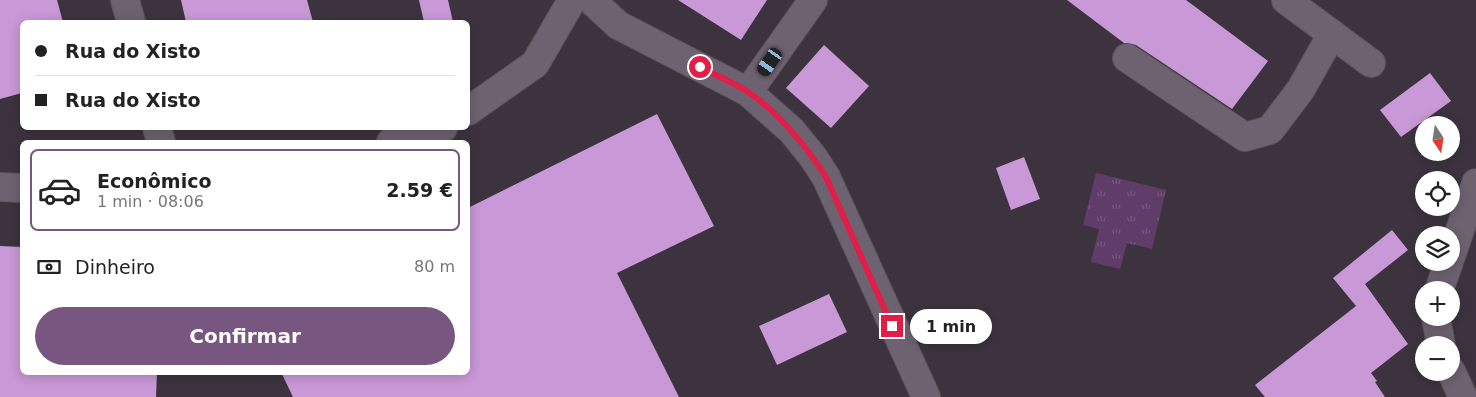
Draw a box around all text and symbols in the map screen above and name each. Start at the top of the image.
text: Rua do Xisto [65,40,200,62]
car [755,45,784,79]
route start [689,56,711,78]
text: Rua do Xisto [65,89,200,111]
north arrow [1415,116,1460,161]
map controls [1415,116,1460,381]
icon: car [37,168,82,213]
text: Econômico [97,170,212,192]
button: locate [1415,171,1460,216]
text: 2.59 € [386,179,453,201]
text: 1 min · 08:06 [97,192,204,211]
button: layers [1415,226,1460,271]
icon: cash [35,253,63,281]
text: Dinheiro [75,256,155,278]
text: 80 m [414,257,455,276]
button: + [1415,281,1460,326]
button: Confirmar [35,307,455,365]
callout: 1 min [910,308,992,344]
route end [881,315,903,337]
text: 1 min [926,317,976,336]
button: − [1415,336,1460,381]

